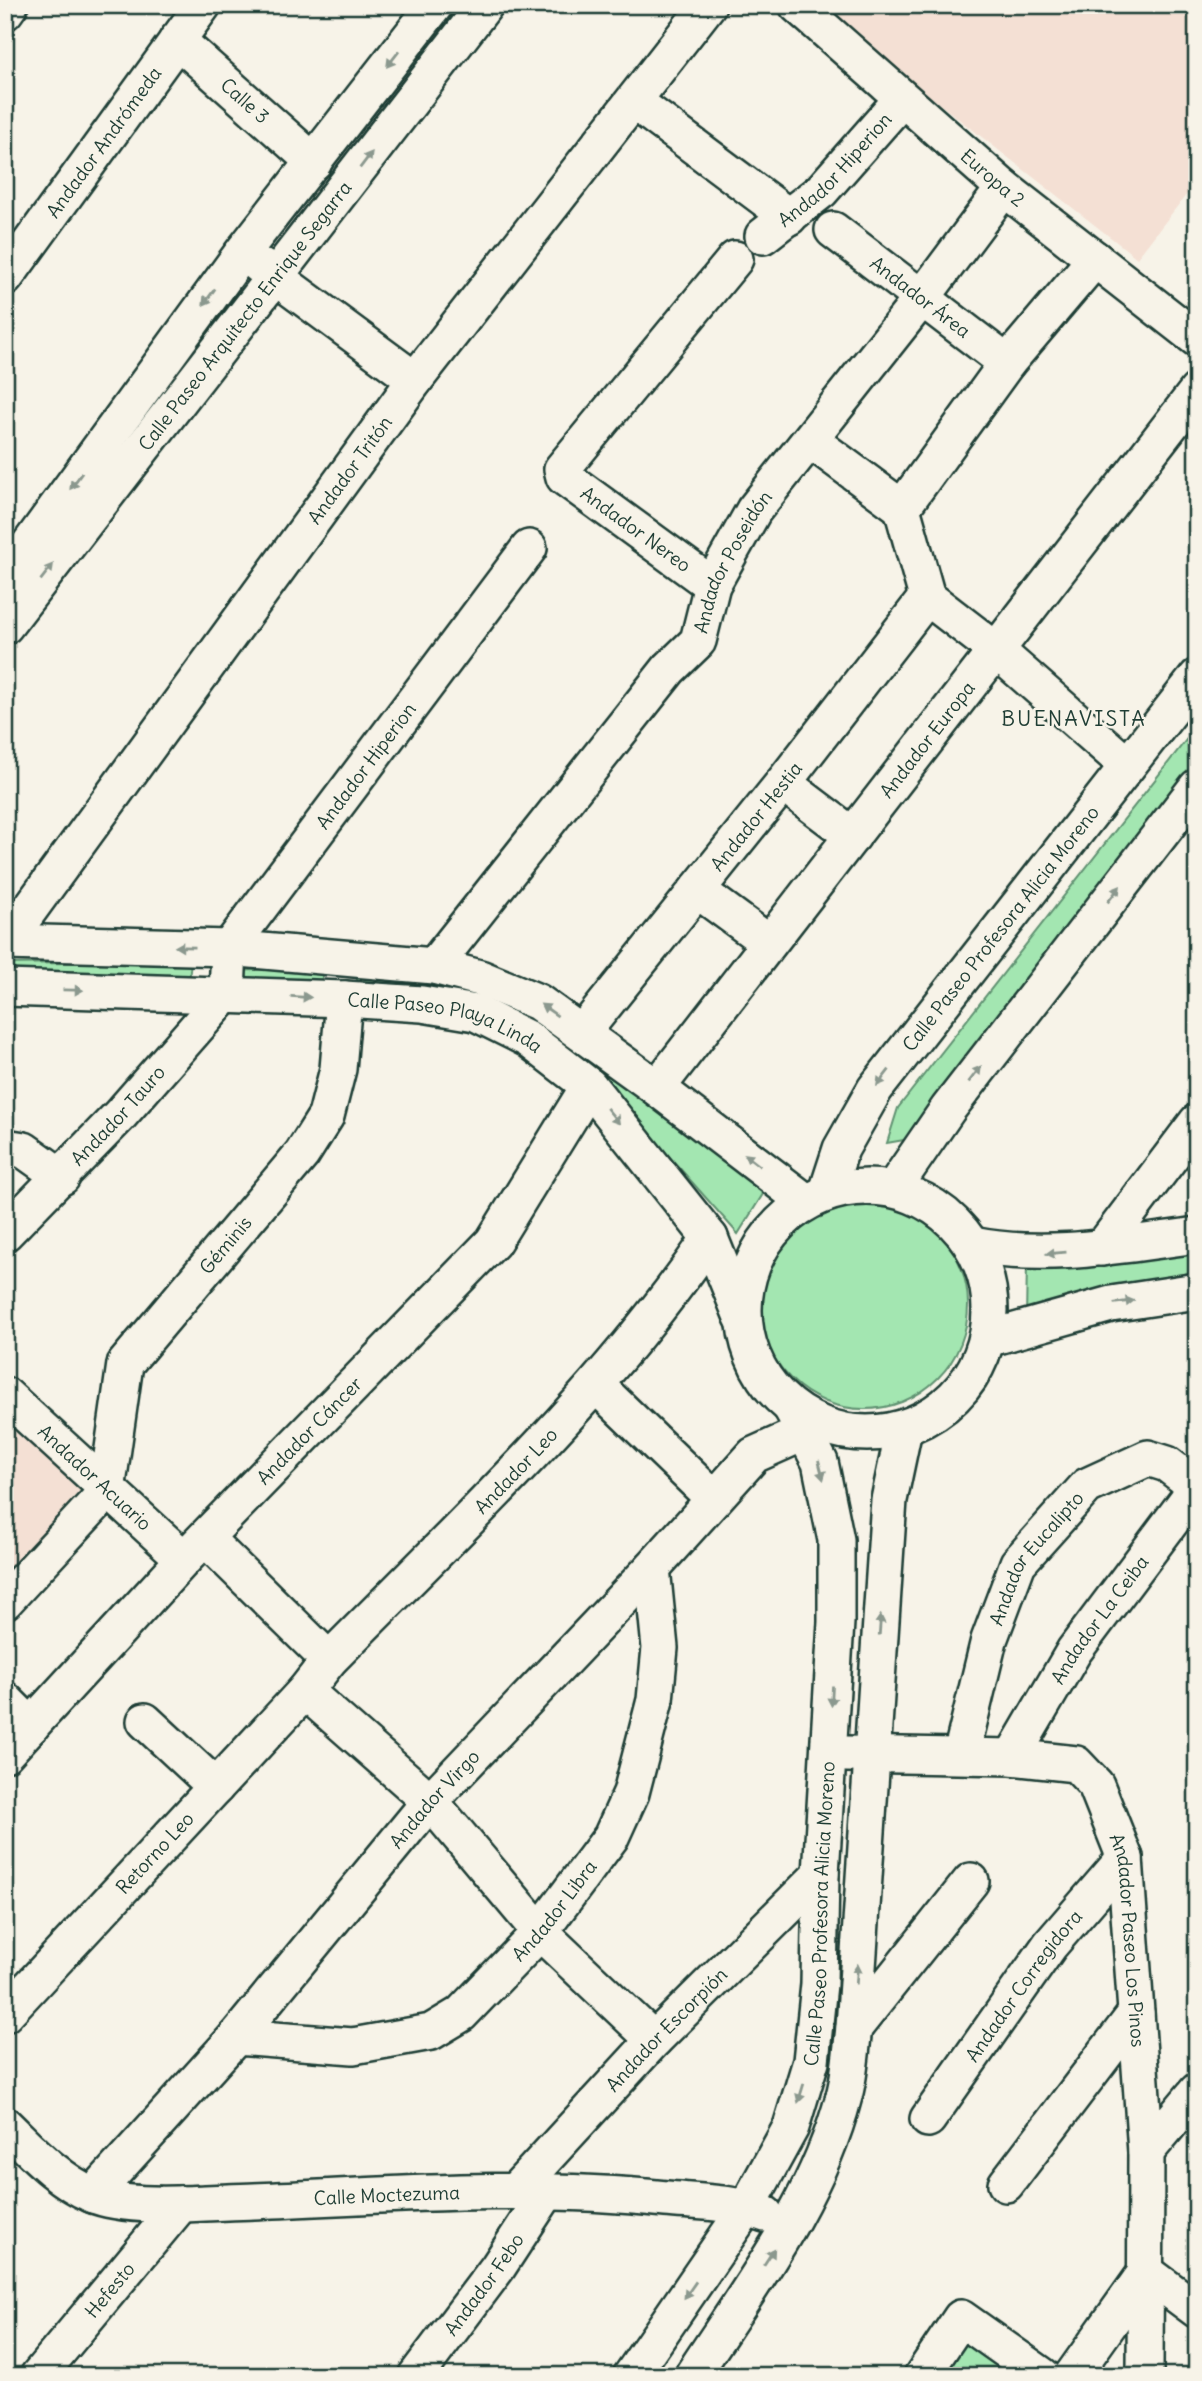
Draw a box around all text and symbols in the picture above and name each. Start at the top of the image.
one-way arrow [387,50,401,68]
street label: Andador Andrómeda [41,62,167,222]
street label: Calle 3 [216,72,274,129]
street label: Andador Hiperion [773,108,897,232]
street label: Europa 2 [956,143,1030,212]
one-way arrow [359,151,373,169]
street label: Calle Paseo Arquitecto Enrique Segarra [133,176,357,456]
street label: Andador Área [865,251,975,343]
one-way arrow [203,288,217,306]
street label: Andador Tritón [302,411,397,529]
one-way arrow [69,472,83,491]
street label: Andador Nereo [576,481,696,577]
street label: Andador Poseidón [688,485,777,636]
one-way arrow [40,564,55,582]
street label: Andador Europa [874,676,980,803]
street label: Andador Hiperion [311,698,421,834]
district label: BUENAVISTA [1001,705,1147,732]
street label: Andador Hestia [705,757,807,876]
street label: Calle Paseo Profesora Alicia Moreno [897,801,1104,1056]
one-way arrow [1107,885,1121,903]
one-way arrow [173,941,195,952]
one-way arrow [63,984,85,996]
street label: Calle Paseo Playa Linda [347,987,547,1058]
one-way arrow [290,992,312,1003]
one-way arrow [540,1003,558,1017]
street label: Andador Tauro [65,1060,170,1171]
one-way arrow [967,1065,982,1083]
one-way arrow [876,1069,891,1087]
one-way arrow [605,1108,620,1125]
one-way arrow [743,1153,761,1168]
street label: Géminis [194,1211,257,1279]
one-way arrow [1045,1248,1067,1259]
one-way arrow [1113,1296,1135,1307]
street label: Andador Cáncer [251,1372,367,1489]
street label: Andador Acuario [33,1419,157,1536]
street label: Andador Leo [469,1423,562,1519]
one-way arrow [816,1459,827,1481]
street label: Andador Eucalipto [984,1486,1089,1629]
street label: Andador La Ceiba [1045,1550,1154,1688]
one-way arrow [874,1614,885,1636]
one-way arrow [826,1685,837,1707]
street label: Andador Virgo [384,1745,485,1853]
street label: Calle Paseo Profesora Alicia Moreno [799,1760,840,2067]
street label: Retorno Leo [111,1807,199,1899]
street label: Andador Paseo Los Pinos [1104,1830,1150,2048]
street label: Andador Libra [506,1855,602,1966]
street label: Andador Corregidora [960,1905,1087,2066]
street label: Andador Escorpión [601,1962,732,2097]
one-way arrow [852,1963,863,1985]
one-way arrow [796,2082,806,2103]
street label: Calle Moctezuma [313,2180,460,2210]
street label: Andador Febo [439,2229,529,2340]
one-way arrow [763,2247,776,2267]
street label: Hefesto [79,2257,140,2323]
one-way arrow [683,2281,697,2299]

